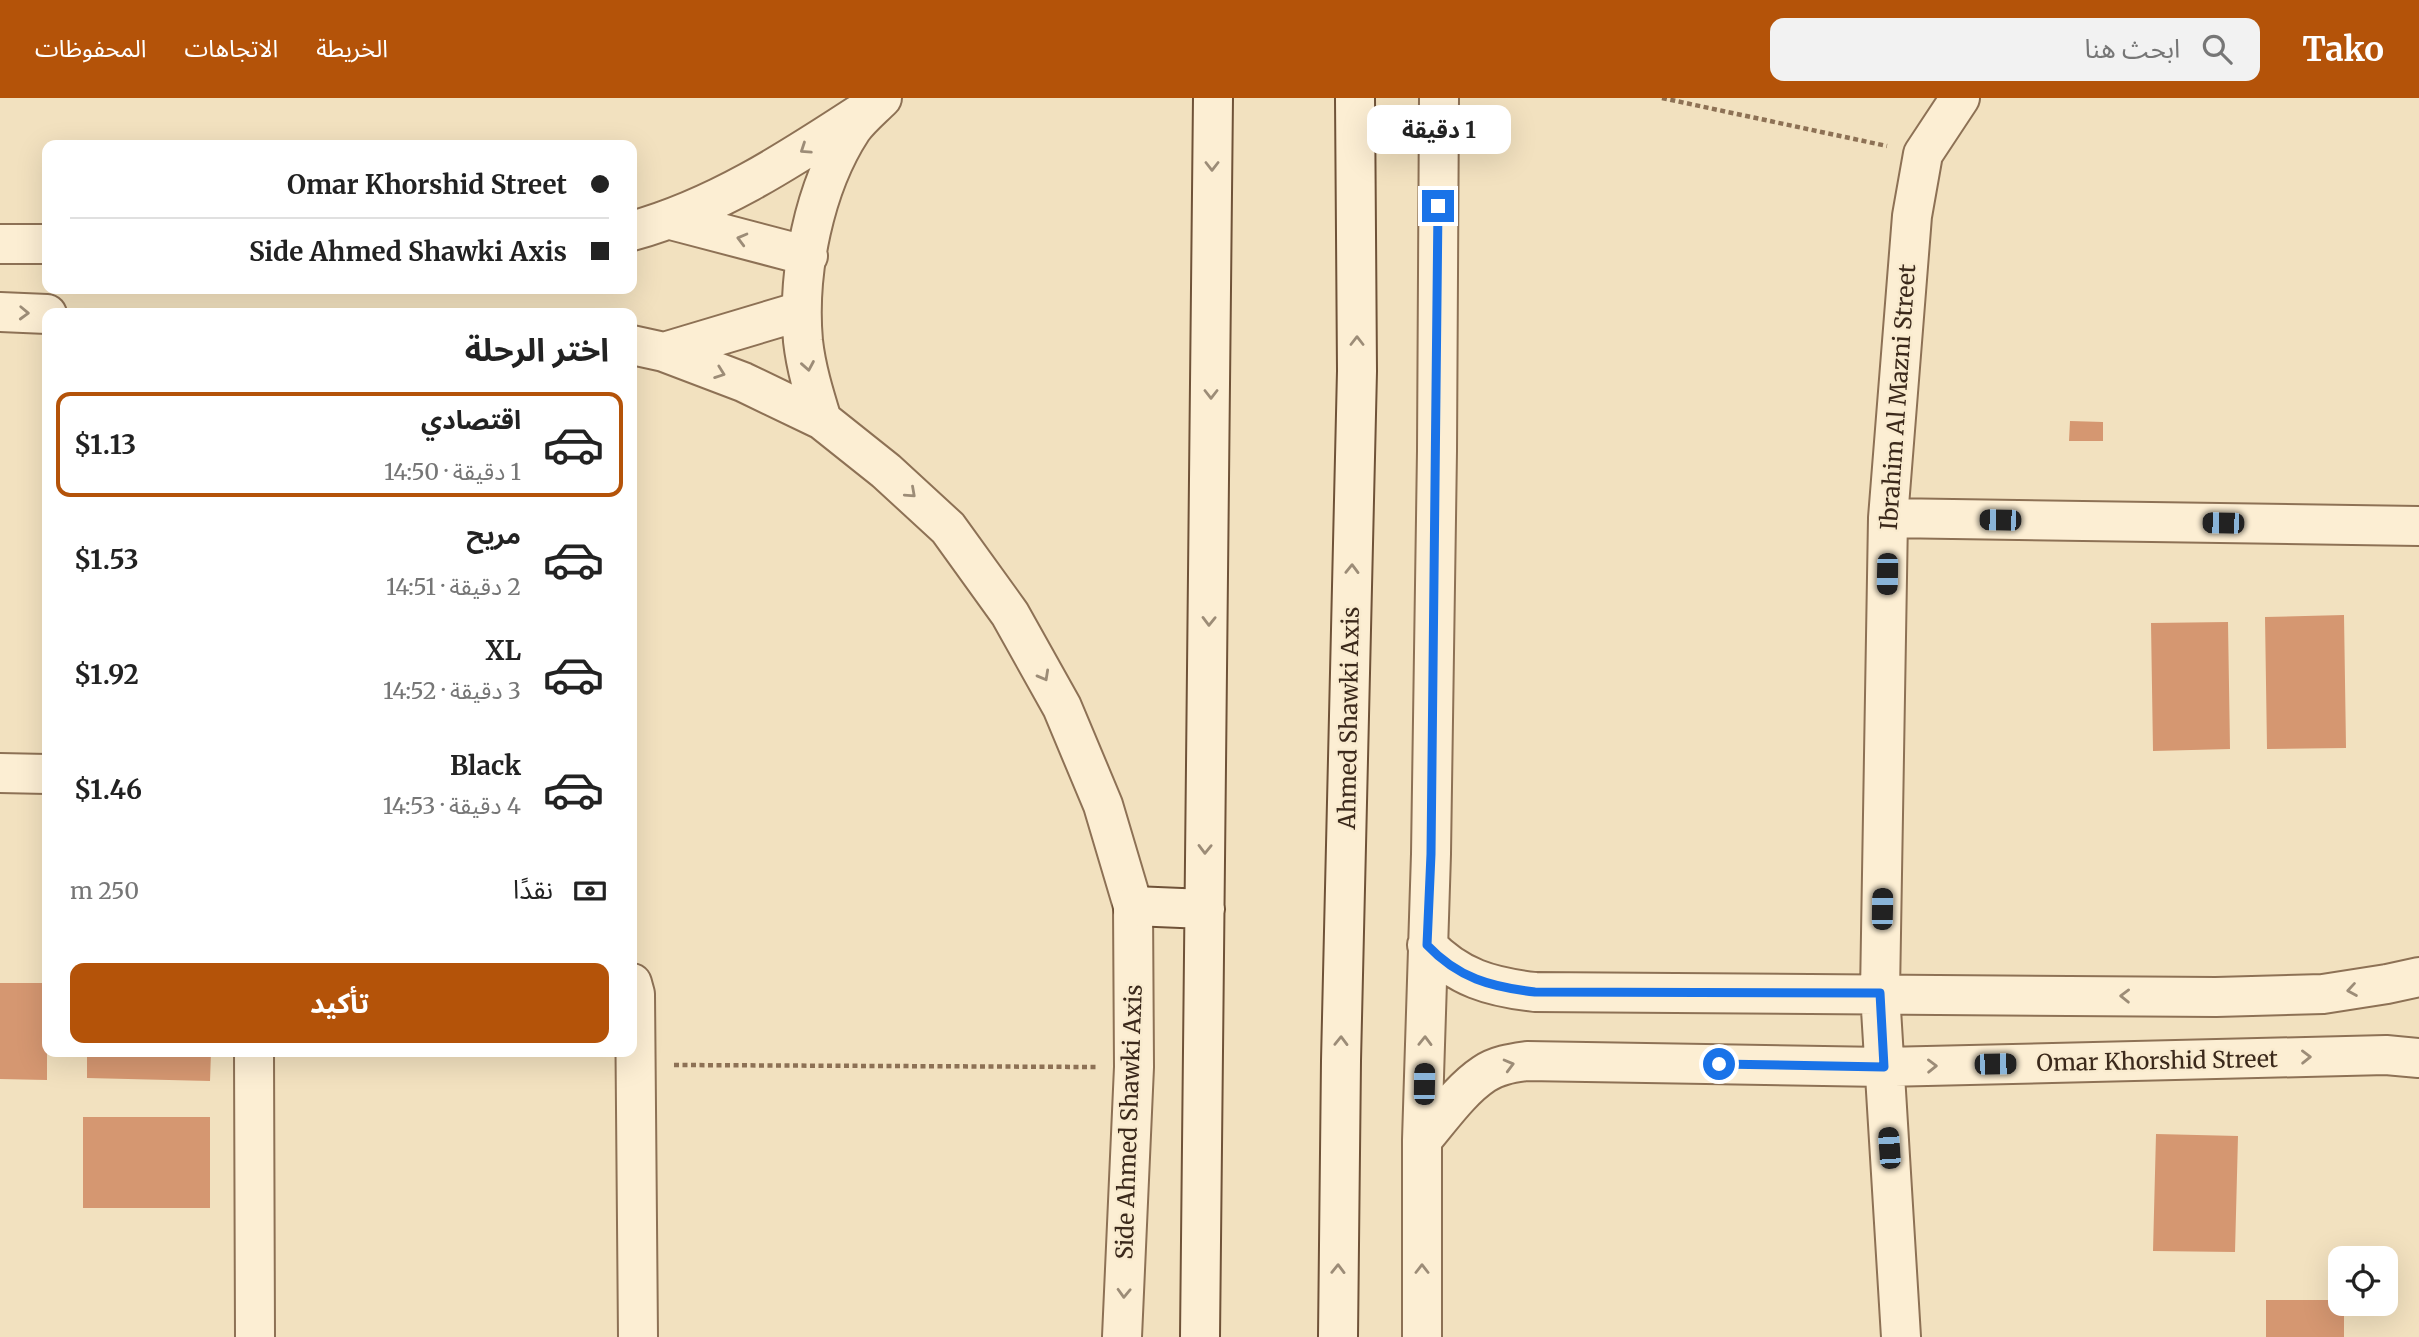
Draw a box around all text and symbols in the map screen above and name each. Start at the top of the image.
search box [1770,18,2260,81]
text: Tako [2302,29,2384,70]
icon: search [2198,30,2236,68]
text: ابحث هنا [2084,32,2180,65]
text: المحفوظات [35,33,146,64]
text: الاتجاهات [184,33,278,64]
text: الخريطة [316,33,388,64]
callout: 1 دقيقة [1366,105,1510,154]
text: 1 دقيقة [1402,115,1476,144]
one-way arrow [800,141,813,154]
one-way arrow [1204,161,1220,172]
text: Omar Khorshid Street [287,168,567,201]
route end [1422,190,1454,222]
one-way arrow [736,232,748,247]
text: Side Ahmed Shawki Axis [249,235,567,268]
street label: Ibrahim Al Mazni Street [1874,263,1921,531]
one-way arrow [19,305,29,321]
text: اختر الرحلة [465,330,609,370]
one-way arrow [1349,336,1365,346]
one-way arrow [799,360,814,372]
one-way arrow [713,365,726,379]
one-way arrow [1203,389,1219,399]
text: اقتصادي [421,403,521,436]
icon: car [542,413,605,476]
text: $1.13 [74,428,136,461]
text: 1 دقيقة · 14:50 [384,457,521,486]
one-way arrow [903,485,916,498]
car [1979,509,2022,531]
car [2202,512,2245,534]
text: مريح [466,518,521,551]
icon: car [542,528,605,591]
text: $1.53 [74,543,139,576]
car [1877,553,1898,595]
one-way arrow [1345,563,1360,574]
text: 2 دقيقة · 14:51 [386,572,521,601]
street label: Ahmed Shawki Axis [1332,606,1365,831]
one-way arrow [1201,616,1216,627]
text: XL [485,634,521,667]
icon: car [542,643,605,706]
text: $1.92 [74,658,139,691]
one-way arrow [1036,668,1049,681]
text: 3 دقيقة · 14:52 [383,676,521,705]
text: Black [450,749,521,782]
icon: car [542,758,605,821]
text: $1.46 [74,773,142,806]
text: 4 دقيقة · 14:53 [383,791,521,820]
one-way arrow [1198,843,1213,854]
icon: cash [571,872,609,910]
text: نقدًا [513,873,553,906]
text: 250 m [70,876,139,905]
car [1872,888,1893,930]
button: تأكيد [70,963,609,1043]
one-way arrow [2346,982,2358,997]
street label: Side Ahmed Shawki Axis [1109,984,1148,1260]
one-way arrow [2119,988,2130,1004]
one-way arrow [1333,1036,1349,1046]
one-way arrow [1417,1036,1433,1046]
street label: Omar Khorshid Street [2036,1044,2278,1077]
route start [1703,1048,1735,1080]
one-way arrow [2301,1050,2312,1065]
car [1974,1053,2017,1075]
one-way arrow [1927,1058,1938,1073]
one-way arrow [1503,1059,1515,1073]
car [1414,1063,1435,1105]
car [1878,1126,1901,1170]
map controls [2328,1246,2398,1316]
button: locate [2328,1246,2398,1316]
one-way arrow [1330,1263,1346,1274]
one-way arrow [1414,1263,1430,1273]
one-way arrow [1117,1288,1132,1299]

